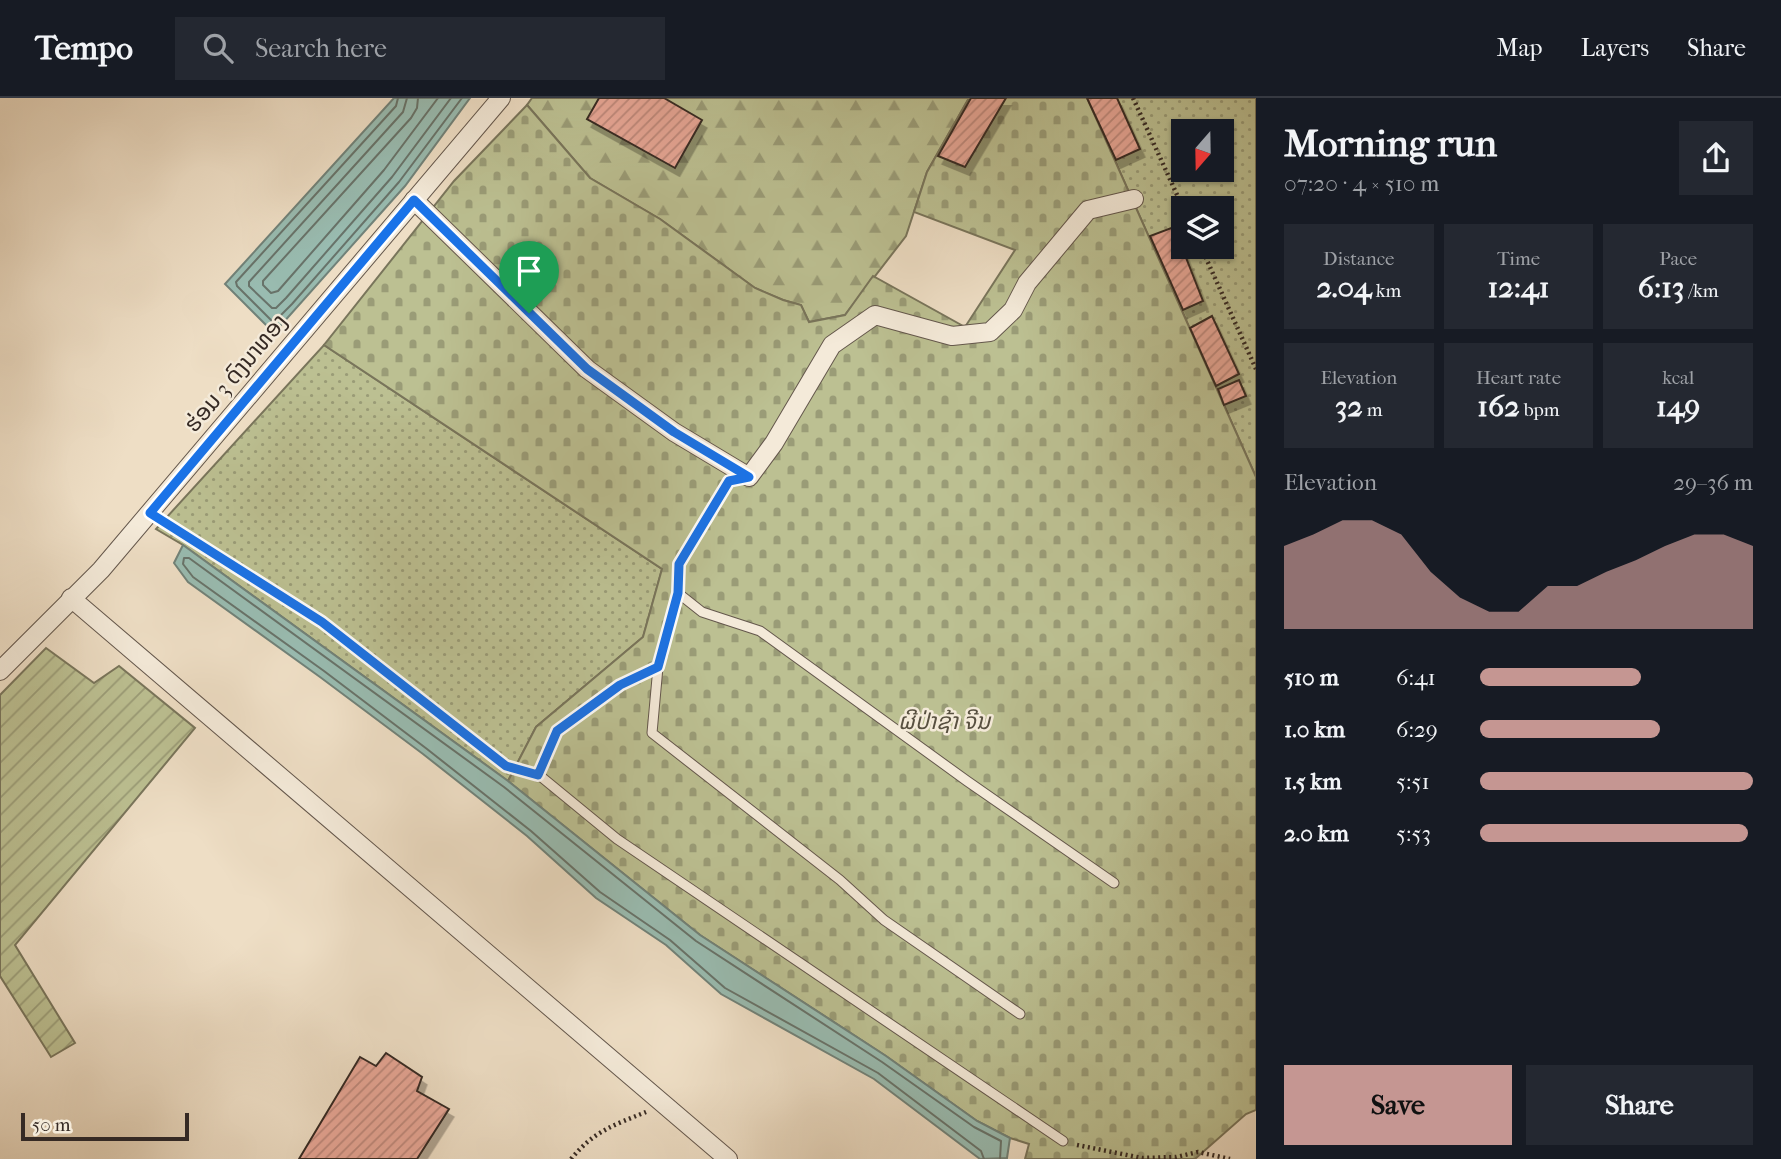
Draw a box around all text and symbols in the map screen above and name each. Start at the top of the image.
search box [175,17,665,80]
text: Tempo [35,29,133,68]
icon: search [199,29,237,67]
text: Search here [255,33,387,64]
text: Map [1497,34,1543,62]
text: Layers [1581,34,1649,62]
text: Share [1687,34,1746,62]
north arrow [1171,119,1234,182]
map controls [1171,119,1234,259]
text: Morning run [1284,121,1497,166]
button: share [1679,121,1753,195]
text: 07:20 · 4 × 510 m [1284,170,1440,197]
button: layers [1171,196,1234,259]
pin [499,241,559,313]
text: Distance [1323,248,1395,270]
text: Time [1497,248,1540,270]
text: Pace [1659,248,1697,270]
icon: arrive [510,252,548,290]
text: 2.04 [1316,270,1372,305]
text: 12:41 [1488,270,1549,305]
text: 6:13 [1638,270,1684,305]
text: km [1372,280,1401,302]
text: /km [1684,280,1719,302]
street label: ຮ່ອມ 3 ດົງນາທອງ [179,308,293,438]
text: Elevation [1320,367,1397,389]
text: Heart rate [1476,367,1561,389]
text: kcal [1662,367,1694,389]
text: 32 [1335,389,1363,424]
text: 162 [1477,389,1520,424]
text: 149 [1656,389,1700,424]
text: m [1363,399,1383,421]
text: bpm [1520,399,1560,421]
text: Elevation [1284,469,1377,496]
text: 29–36 m [1673,469,1753,496]
text: 510 m [1284,664,1339,691]
text: 6:41 [1396,664,1436,691]
park label: ຜີປ່າຊ້າ ຈີນ [898,708,992,735]
text: 1.0 km [1284,716,1345,743]
text: 6:29 [1396,716,1438,743]
text: 1.5 km [1284,768,1342,795]
text: 5:51 [1396,768,1430,795]
text: 2.0 km [1284,820,1349,847]
text: 5:53 [1396,820,1431,847]
button: Save [1284,1065,1512,1145]
button: Share [1526,1065,1753,1145]
scale bar [21,1110,189,1142]
text: 50 m [32,1114,71,1136]

